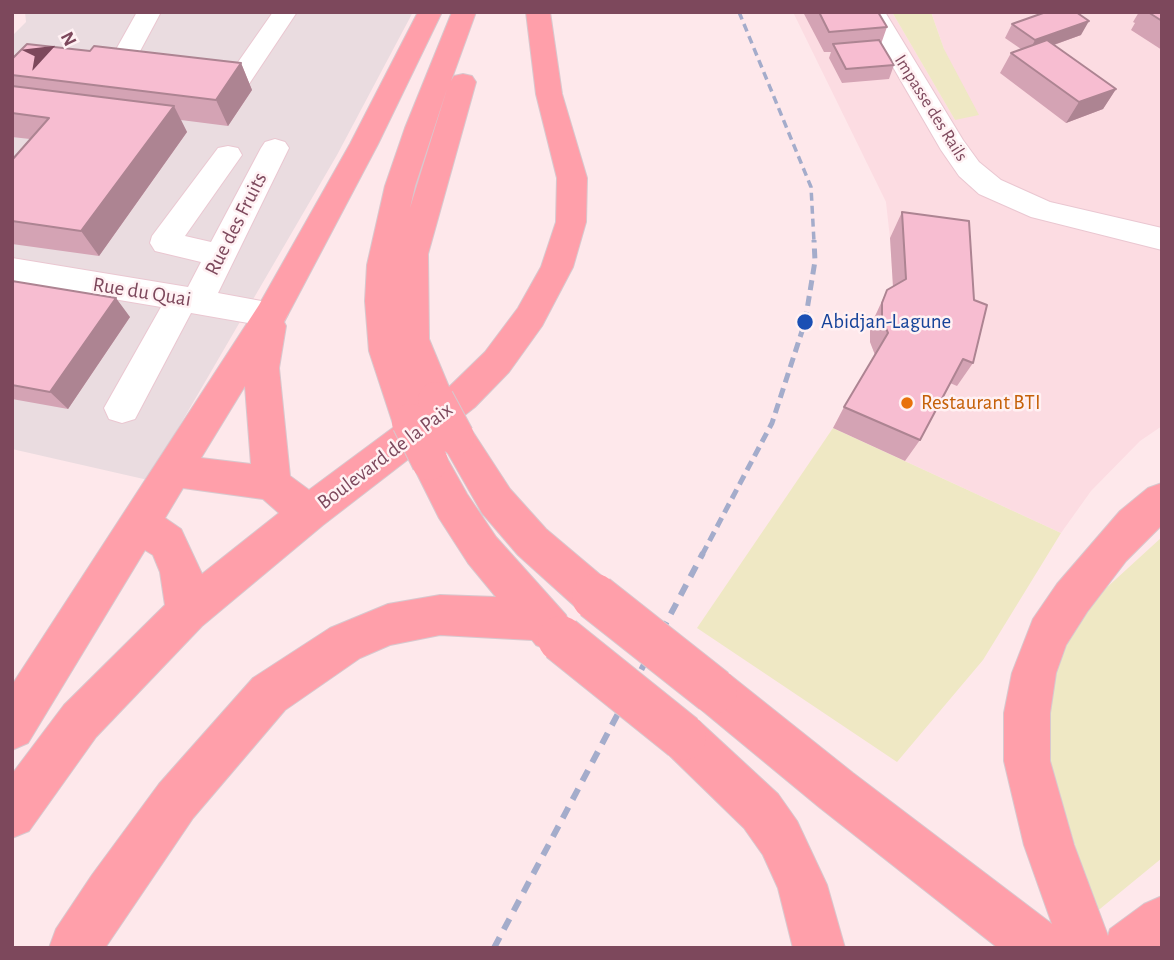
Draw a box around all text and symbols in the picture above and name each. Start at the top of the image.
north arrow [14,14,84,84]
text: N [57,29,80,49]
street label: Impasse des Rails [890,51,972,165]
street label: Rue des Fruits [199,168,273,280]
street label: Rue du Quai [91,272,193,312]
place label: Abidjan-Lagune [821,309,951,335]
marker: Abidjan-Lagune [795,312,815,332]
place label: Restaurant BTI [921,390,1041,416]
marker: Restaurant BTI [899,395,915,411]
street label: Boulevard de la Paix [312,397,458,515]

